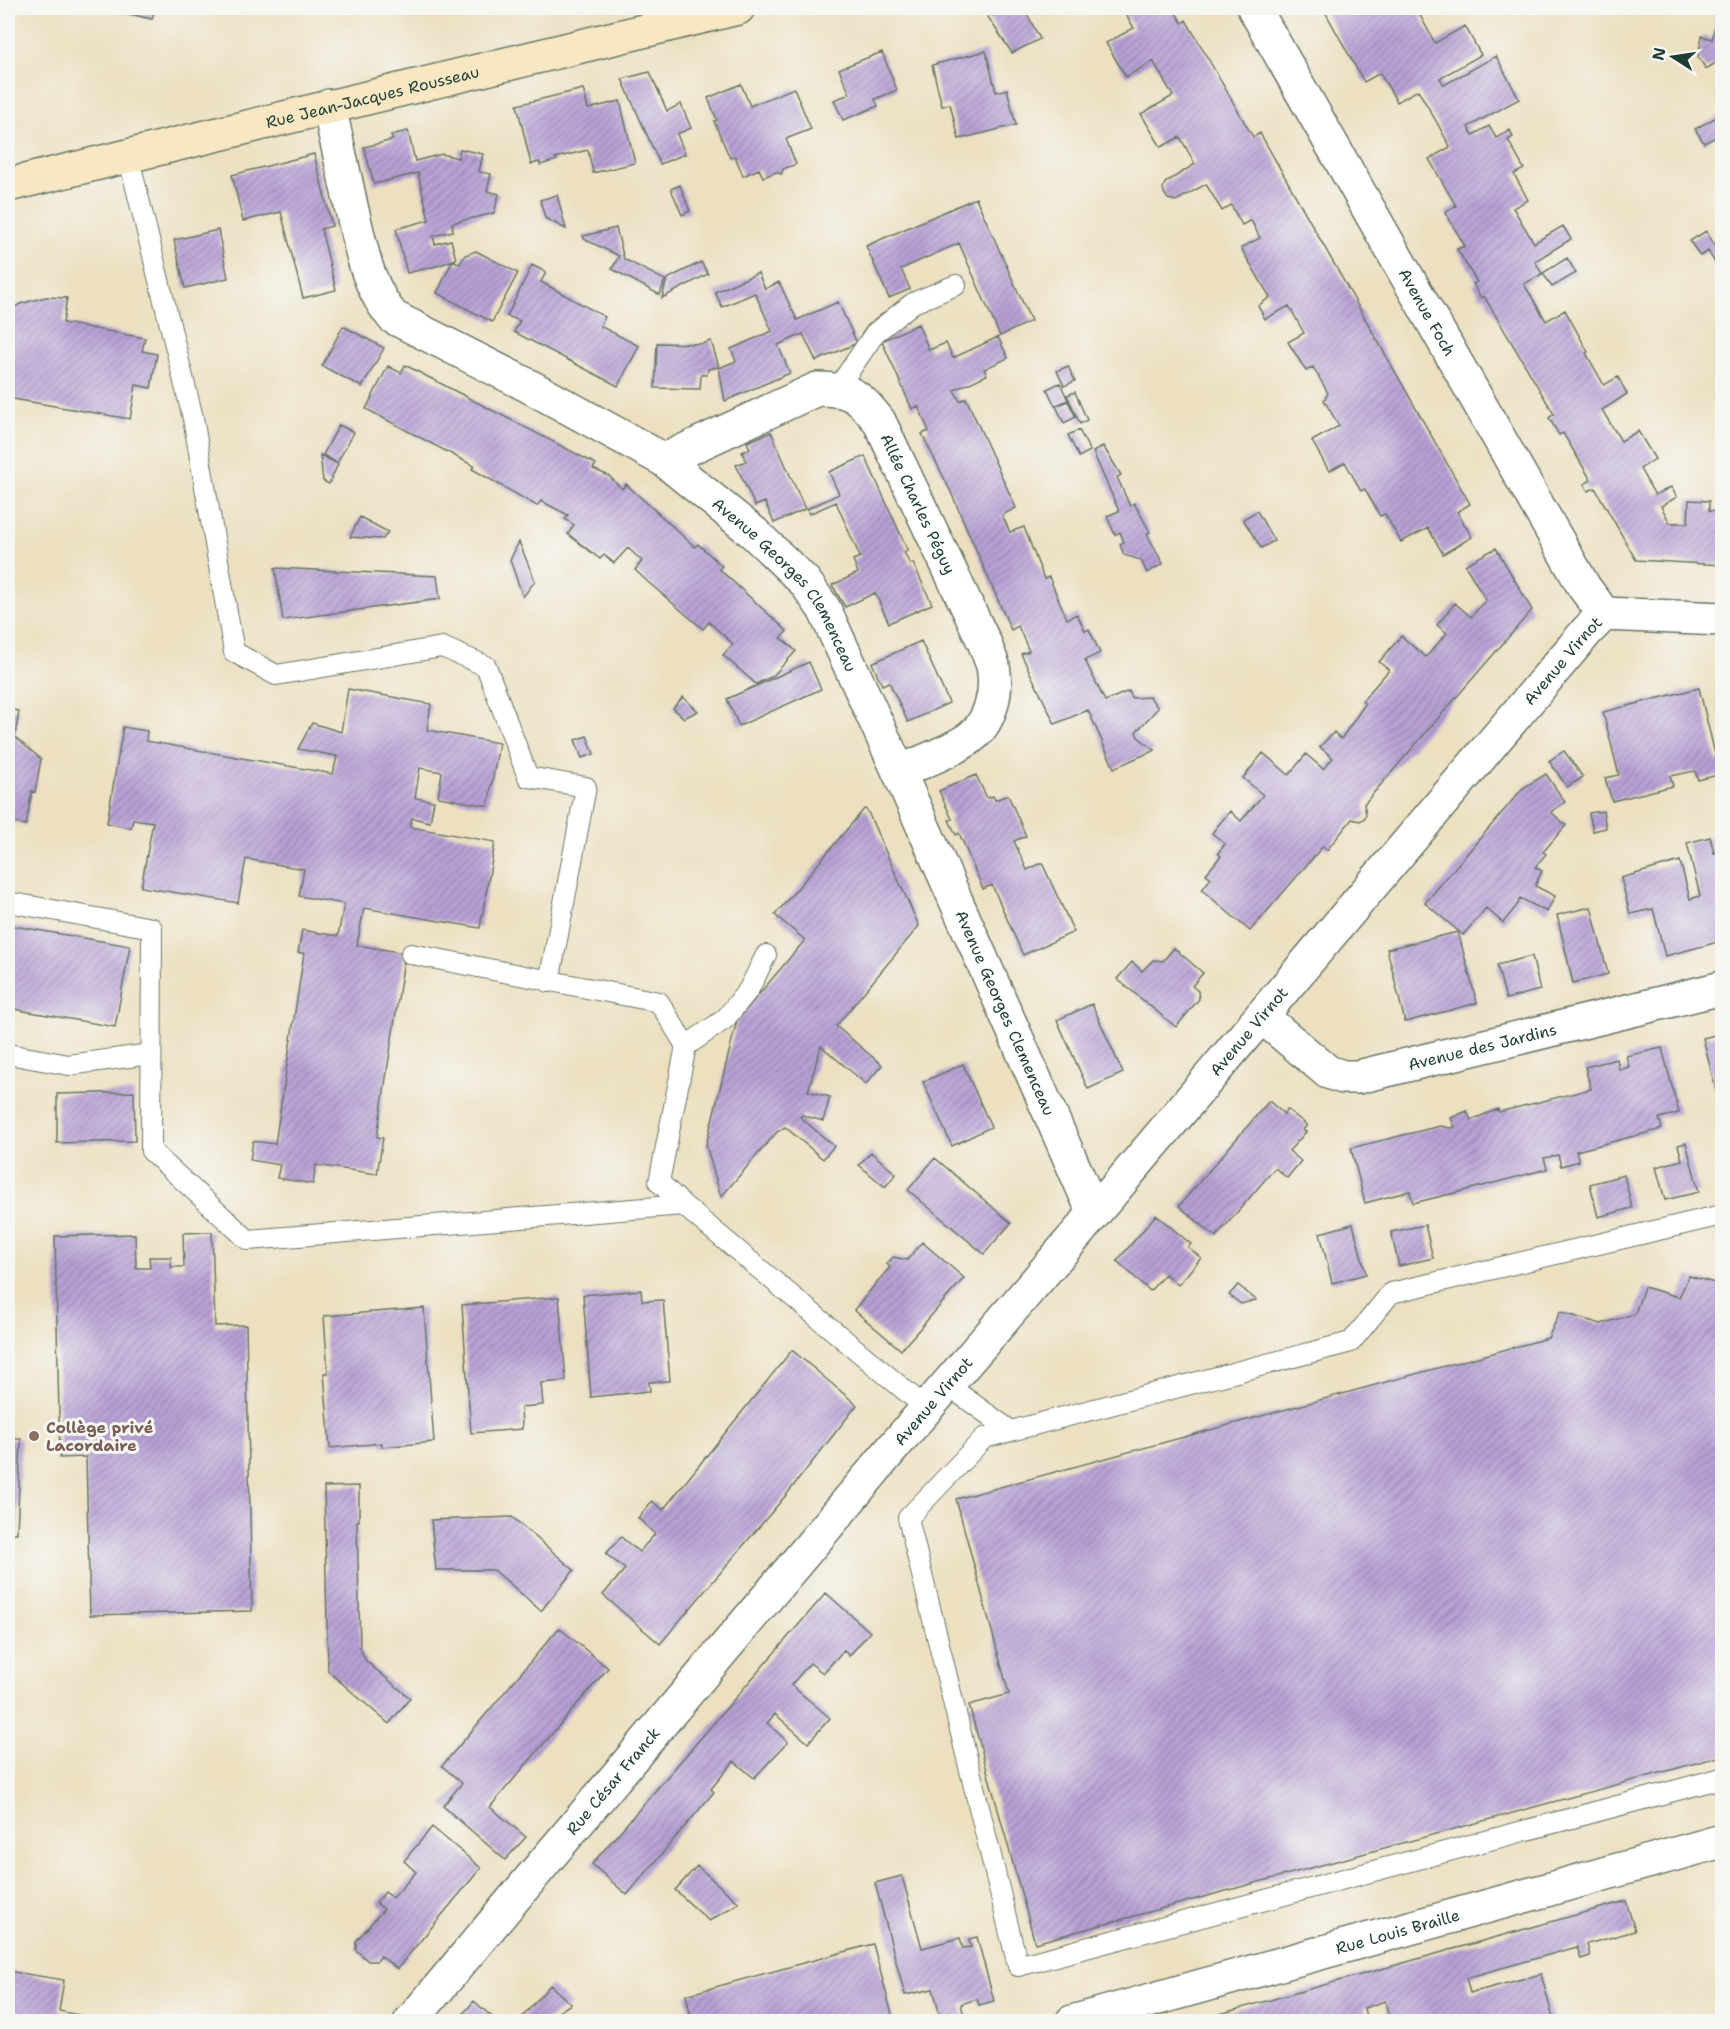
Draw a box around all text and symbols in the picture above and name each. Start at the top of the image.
north arrow [1643,27,1703,87]
text: N [1647,46,1670,62]
street label: Rue Jean-Jacques Rousseau [264,61,481,133]
street label: Avenue Foch [1394,265,1460,360]
street label: Allée Charles Péguy [876,430,960,578]
street label: Avenue Georges Clemenceau [708,493,861,675]
street label: Avenue Virnot [1519,612,1607,709]
street label: Avenue Georges Clemenceau [950,907,1060,1119]
street label: Avenue Virnot [1205,983,1292,1080]
street label: Avenue des Jardins [1406,1019,1559,1075]
street label: Avenue Virnot [889,1353,977,1450]
place label: Collège privé Lacordaire [46,1417,154,1456]
marker: Collège privé Lacordaire [27,1429,41,1443]
street label: Rue César Franck [562,1723,664,1839]
street label: Rue Louis Braille [1333,1905,1462,1959]

